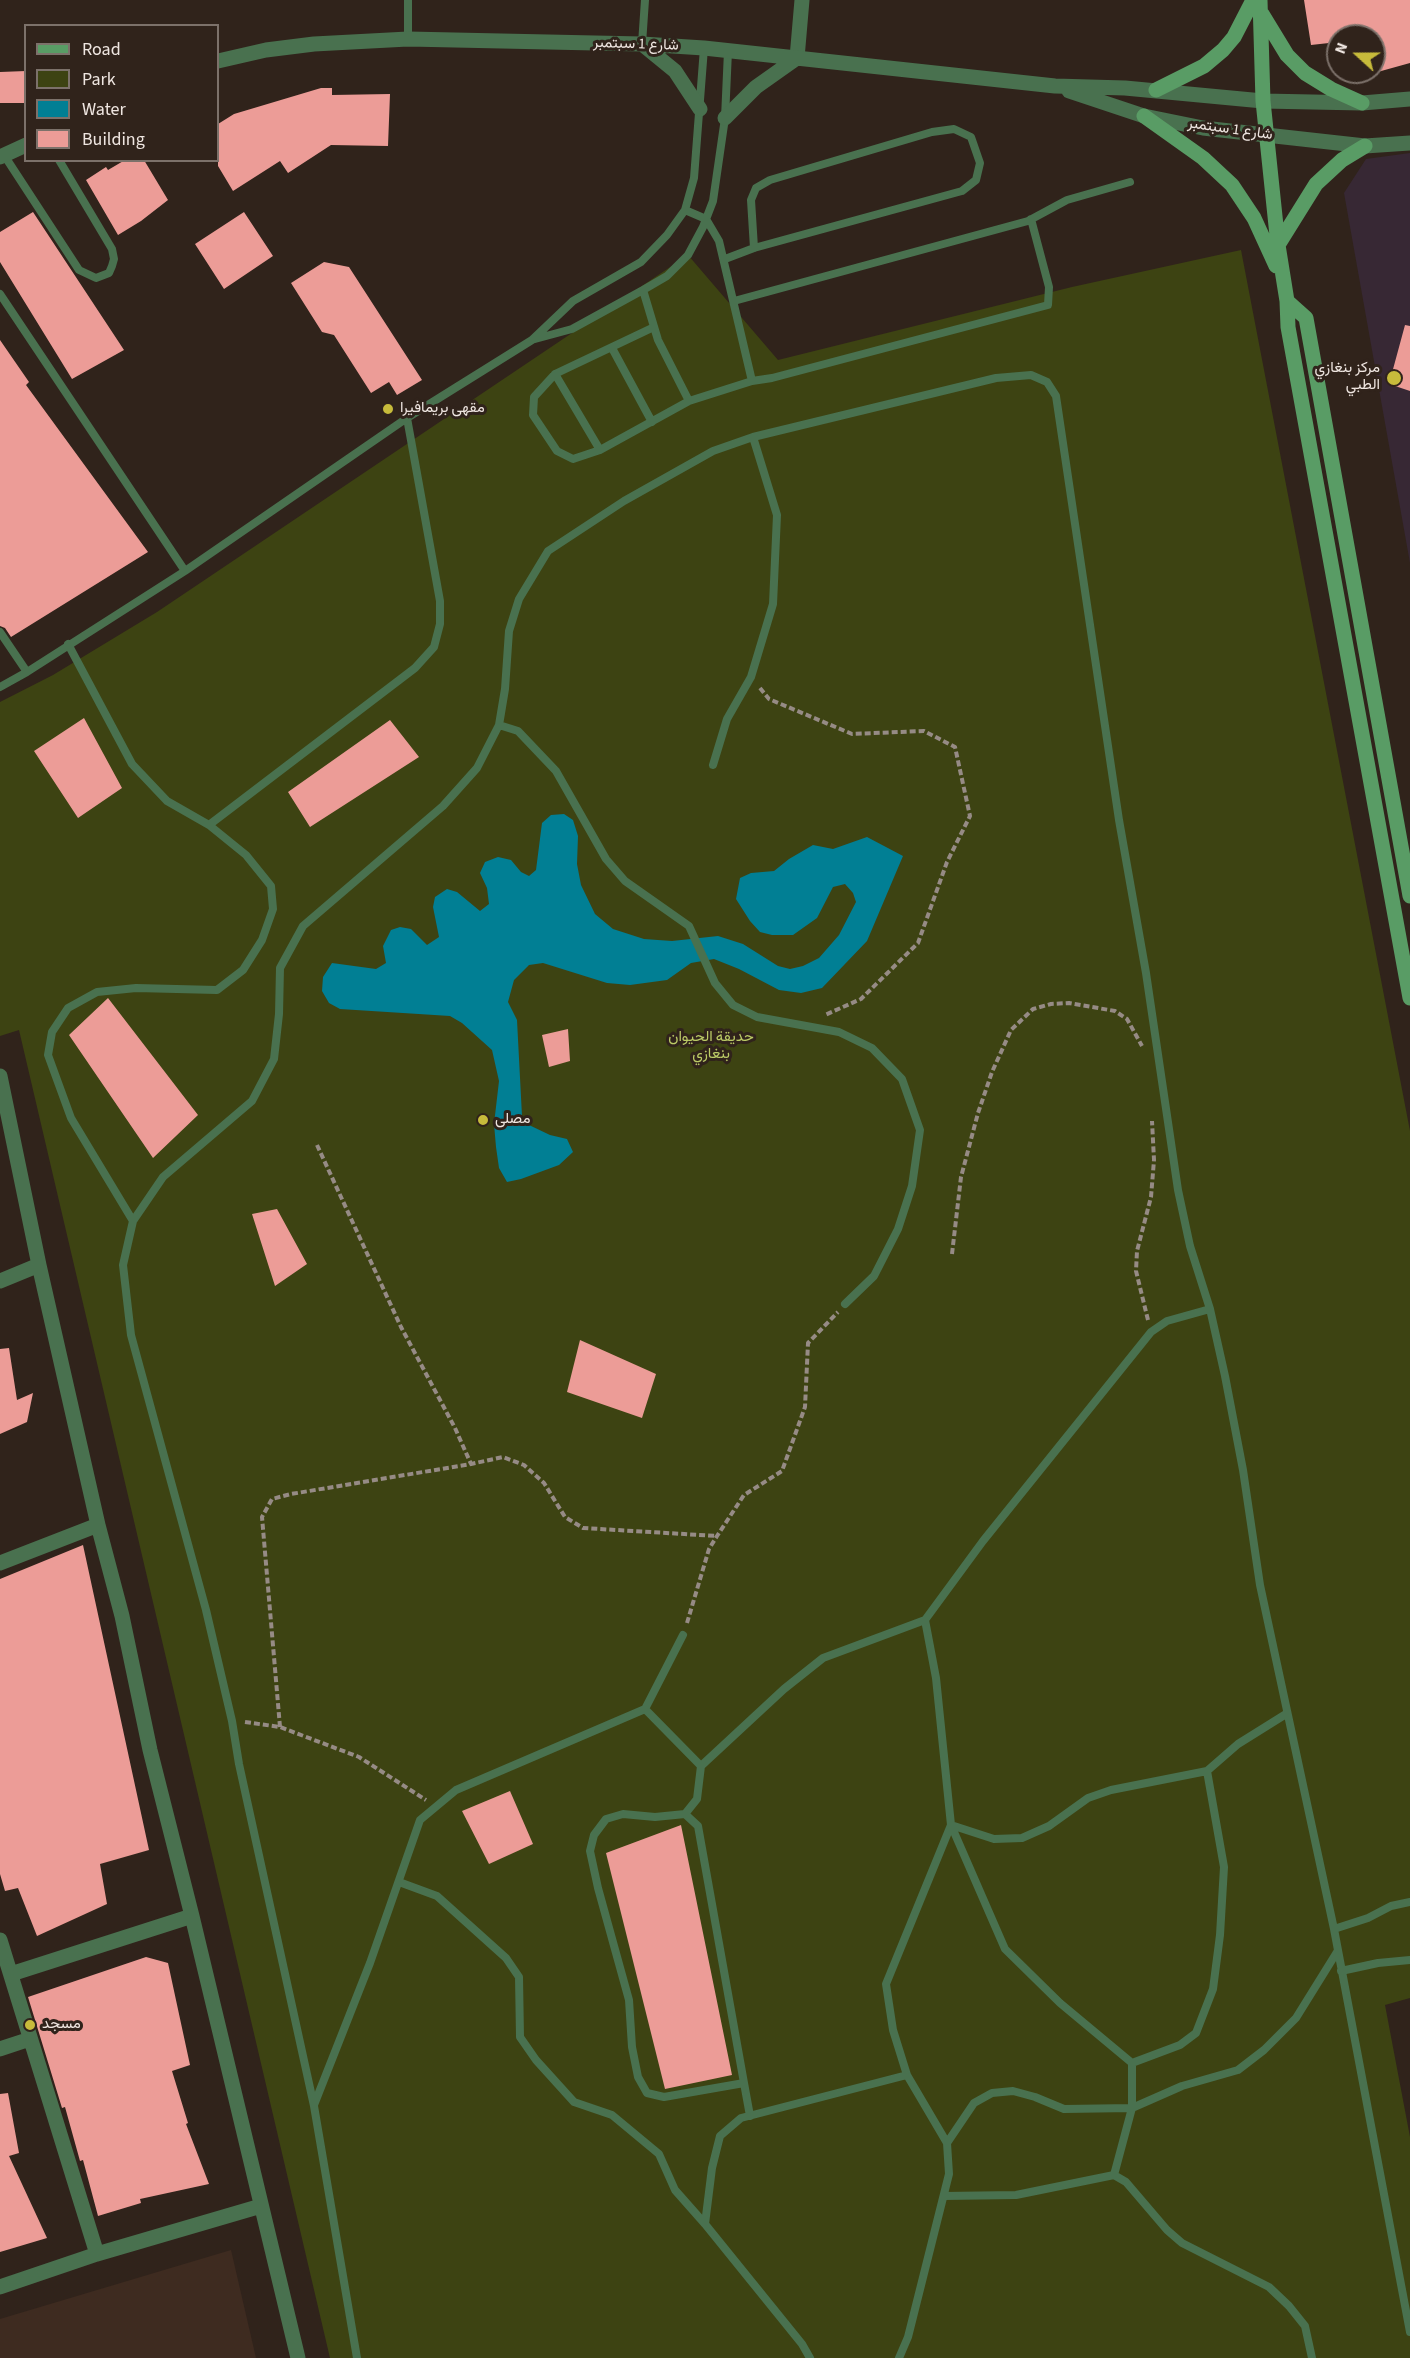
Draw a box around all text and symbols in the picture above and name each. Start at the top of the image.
legend [24,24,219,162]
north arrow [1326,24,1386,84]
street label: شارع 1 سبتمبر [593,35,679,55]
text: Road [82,37,121,62]
text: N [1329,39,1353,57]
text: Park [82,67,116,92]
text: Water [82,97,126,122]
street label: شارع 1 سبتمبر [1186,115,1274,145]
text: Building [82,127,145,152]
place label: مركز بنغازي الطبي [1314,360,1380,395]
marker: مركز بنغازي الطبي [1385,369,1403,387]
place label: مقهى بريمافيرا [400,400,485,418]
marker: مقهى بريمافيرا [381,402,395,416]
park label: حديقة الحيوان بنغازي [668,1029,754,1064]
place label: مصلى [495,1111,530,1129]
marker: مصلى [476,1113,490,1127]
place label: مسجد [42,2016,81,2034]
marker: مسجد [23,2018,37,2032]

